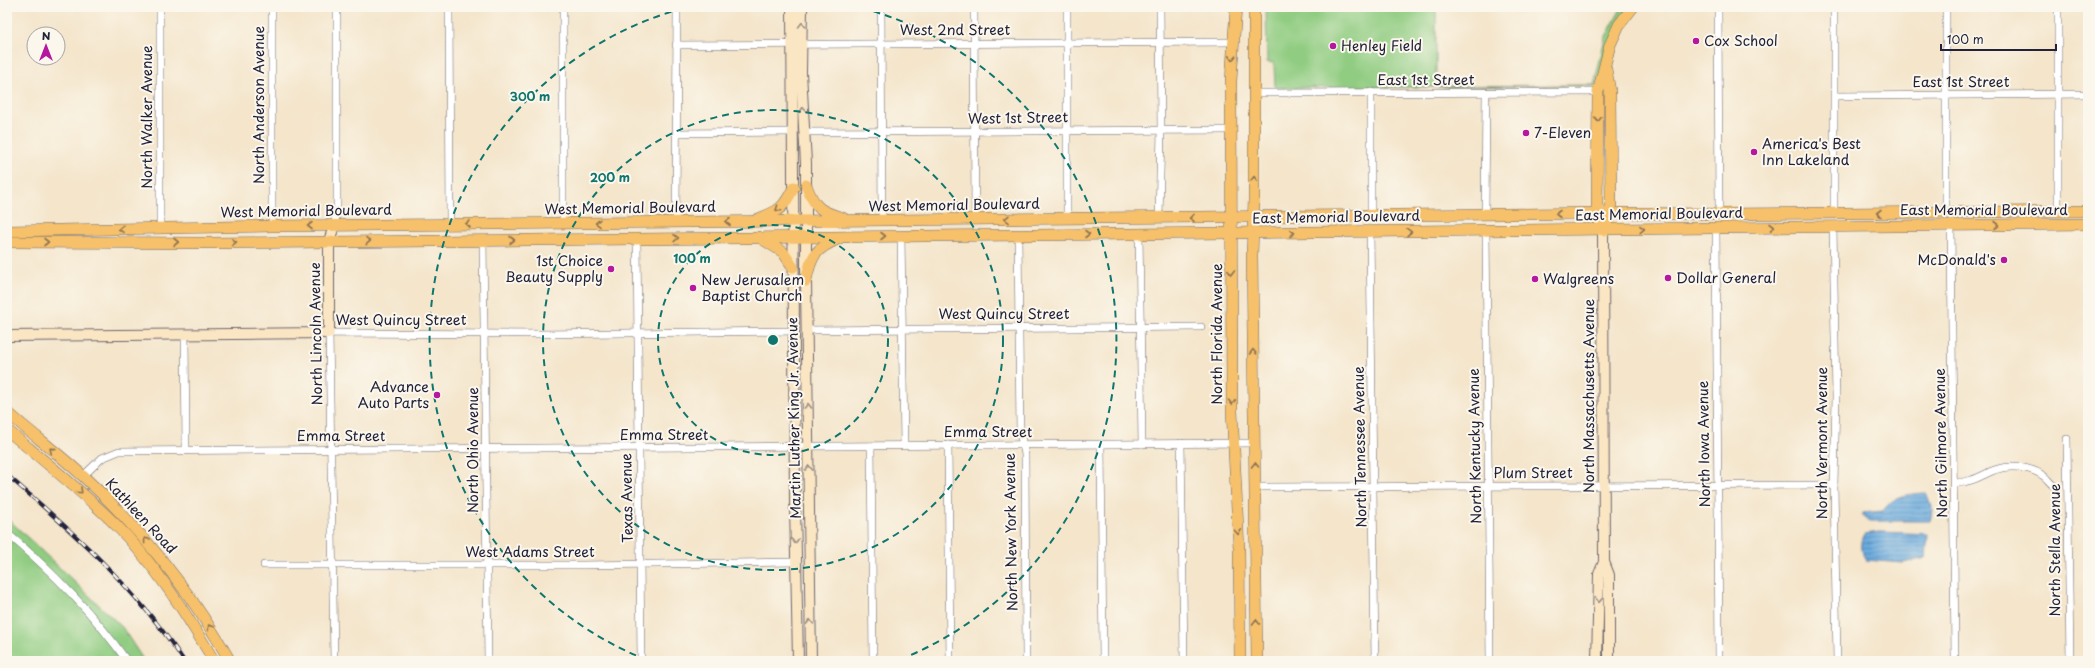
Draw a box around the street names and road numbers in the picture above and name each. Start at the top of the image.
street label: West 2nd Street [900,19,1011,40]
street label: North Anderson Avenue [248,26,269,184]
street label: North Walker Avenue [136,45,157,189]
street label: East 1st Street [1378,69,1475,90]
street label: East 1st Street [1913,71,2010,92]
street label: West 1st Street [968,106,1069,129]
street label: West Memorial Boulevard [868,192,1040,216]
street label: West Memorial Boulevard [544,195,716,219]
street label: West Memorial Boulevard [220,198,392,222]
street label: East Memorial Boulevard [1900,199,2068,220]
street label: East Memorial Boulevard [1575,202,1743,225]
street label: East Memorial Boulevard [1252,205,1420,228]
street label: North Lincoln Avenue [304,263,327,405]
street label: North Florida Avenue [1206,263,1227,405]
street label: North Massachusetts Avenue [1578,299,1599,493]
street label: West Quincy Street [939,303,1070,324]
street label: West Quincy Street [336,309,467,330]
street label: Martin Luther King Jr. Avenue [781,317,806,519]
street label: North Tennessee Avenue [1348,366,1371,528]
street label: North Vermont Avenue [1811,366,1832,519]
street label: North Kentucky Avenue [1463,368,1486,524]
street label: North Gilmore Avenue [1929,368,1952,518]
street label: North Iowa Avenue [1692,380,1715,508]
street label: North Ohio Avenue [462,387,483,513]
street label: Emma Street [944,421,1032,442]
street label: Emma Street [620,424,708,445]
street label: Emma Street [297,425,385,446]
street label: North New York Avenue [999,452,1022,611]
street label: Texas Avenue [615,453,638,543]
street label: Plum Street [1493,462,1573,483]
street label: Kathleen Road [101,473,182,558]
street label: North Stella Avenue [2044,483,2065,617]
street label: West Adams Street [465,541,595,562]

